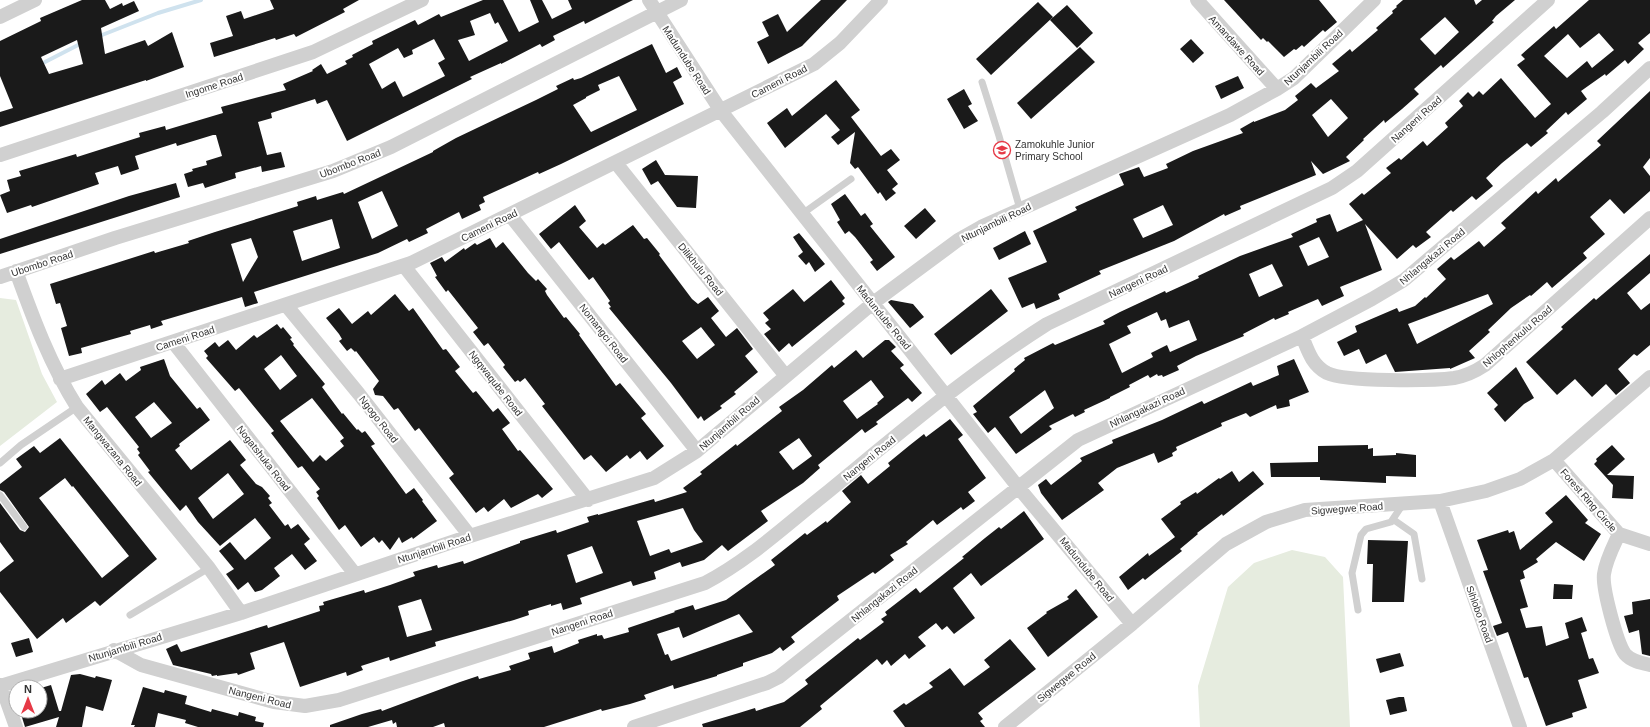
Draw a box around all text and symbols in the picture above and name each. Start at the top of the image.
street label: Amandawe Road [1207,13,1266,78]
street label: Madundube Road [660,24,713,97]
street label: Ntunjambili Road [1282,27,1345,87]
street label: Cameni Road [749,63,809,100]
street label: Ingome Road [184,71,244,100]
street label: Nangeni Road [1389,94,1444,145]
place label: Zamokuhle Junior Primary School [1015,139,1095,162]
school or university icon: Zamokuhle Junior Primary School [992,140,1012,160]
street label: Ubombo Road [318,147,382,180]
street label: Ntunjambili Road [960,201,1033,244]
street label: Cameni Road [459,207,519,244]
street label: Nhlangakazi Road [1397,226,1467,287]
street label: Dilikhulu Road [676,241,725,298]
street label: Ubombo Road [10,248,75,279]
street label: Nangeni Road [1107,263,1170,300]
street label: Madundube Road [854,283,913,352]
street label: Nomangci Road [577,302,630,365]
street label: Nhlophenkulu Road [1481,303,1554,369]
street label: Cameni Road [154,324,216,353]
street label: Ngqwaqube Road [467,348,525,418]
street label: Nhlangakazi Road [1108,385,1187,430]
street label: Ngogo Road [357,394,400,445]
street label: Ntunjambili Road [697,394,762,453]
street label: Mangwazana Road [81,414,144,488]
street label: Nogatshuka Road [235,423,293,493]
street label: Nangeni Road [841,434,898,483]
street label: Forest Ring Circle [1558,467,1619,534]
street label: Sigwegwe Road [1311,500,1383,517]
street label: Ntunjambili Road [396,531,472,565]
street label: Madundube Road [1057,535,1116,604]
street label: Nhlangakazi Road [849,564,920,624]
street label: Sihlobo Road [1464,584,1495,644]
street label: Nangeni Road [550,607,614,638]
street label: Ntunjambili Road [87,631,163,664]
street label: Sigwegwe Road [1035,650,1098,704]
north arrow [8,679,48,719]
text: N [24,683,32,695]
street label: Nangeni Road [228,684,292,711]

